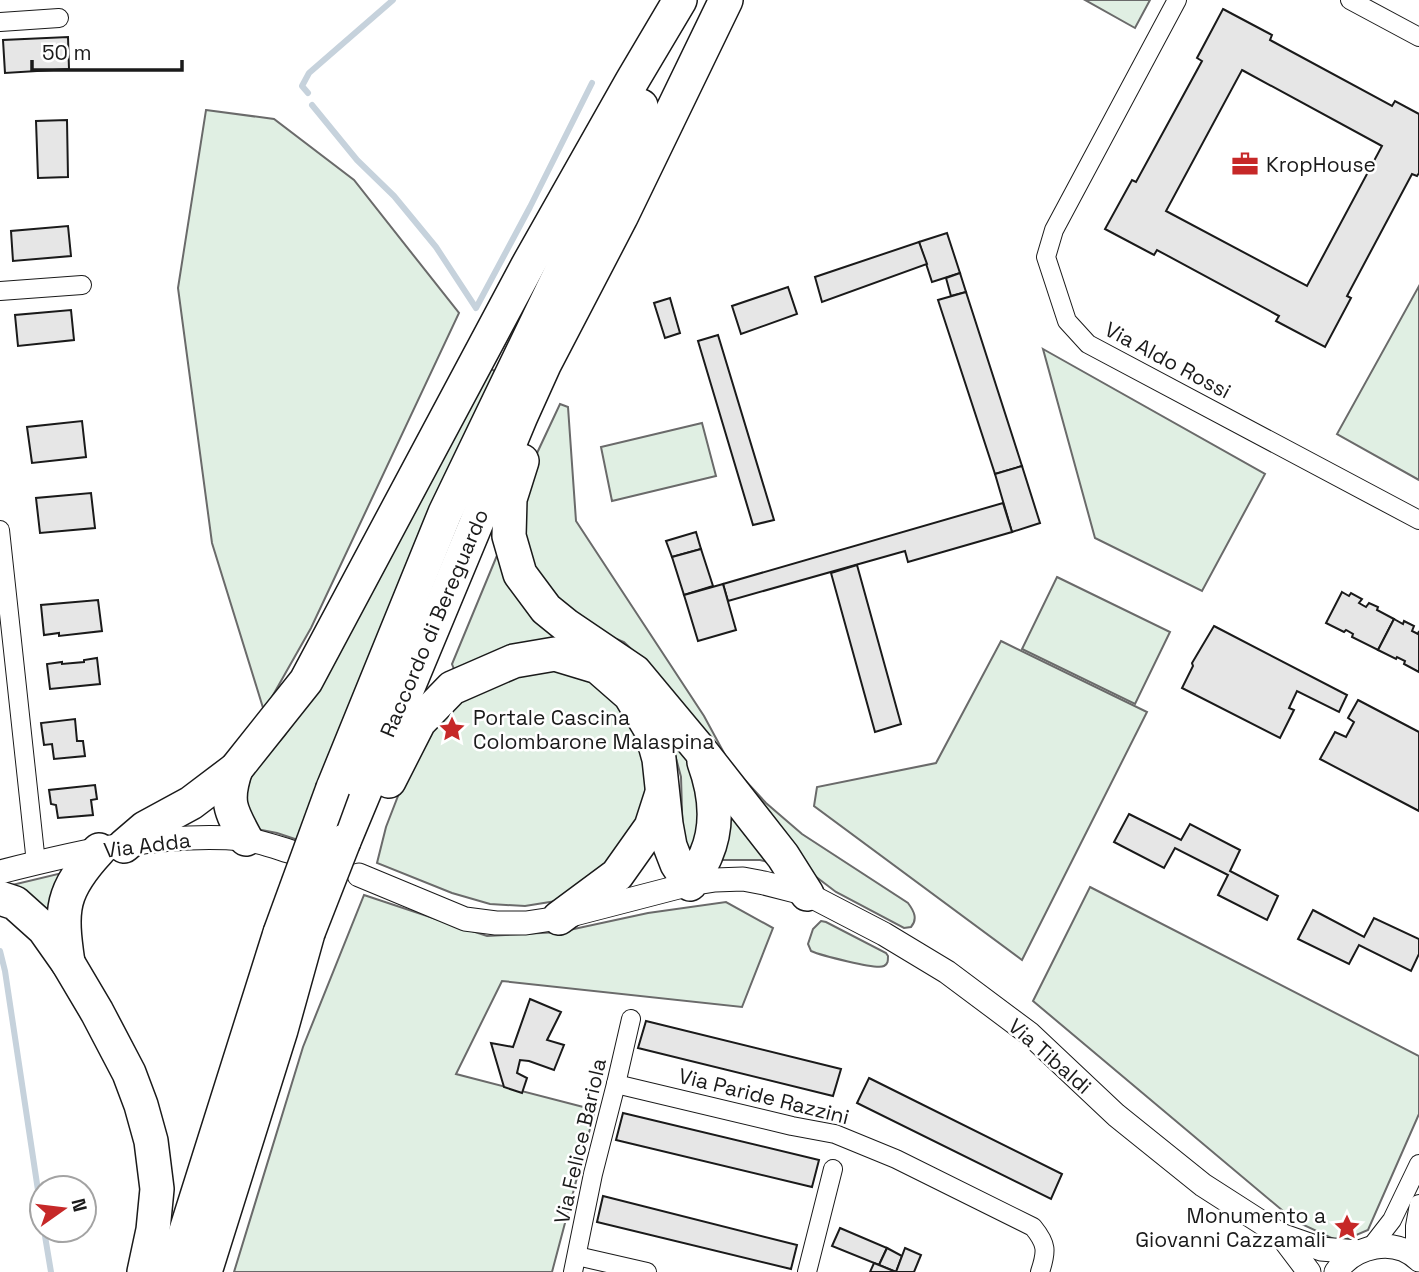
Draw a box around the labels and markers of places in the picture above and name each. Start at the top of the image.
office icon: KropHouse [1230,149,1260,179]
place label: KropHouse [1266,151,1376,178]
place label: Portale Cascina Colombarone Malaspina [473,704,715,755]
place icon: Portale Cascina Colombarone Malaspina [437,714,467,744]
place label: Monumento a Giovanni Cazzamali [1135,1202,1326,1253]
place icon: Monumento a Giovanni Cazzamali [1332,1212,1362,1242]

